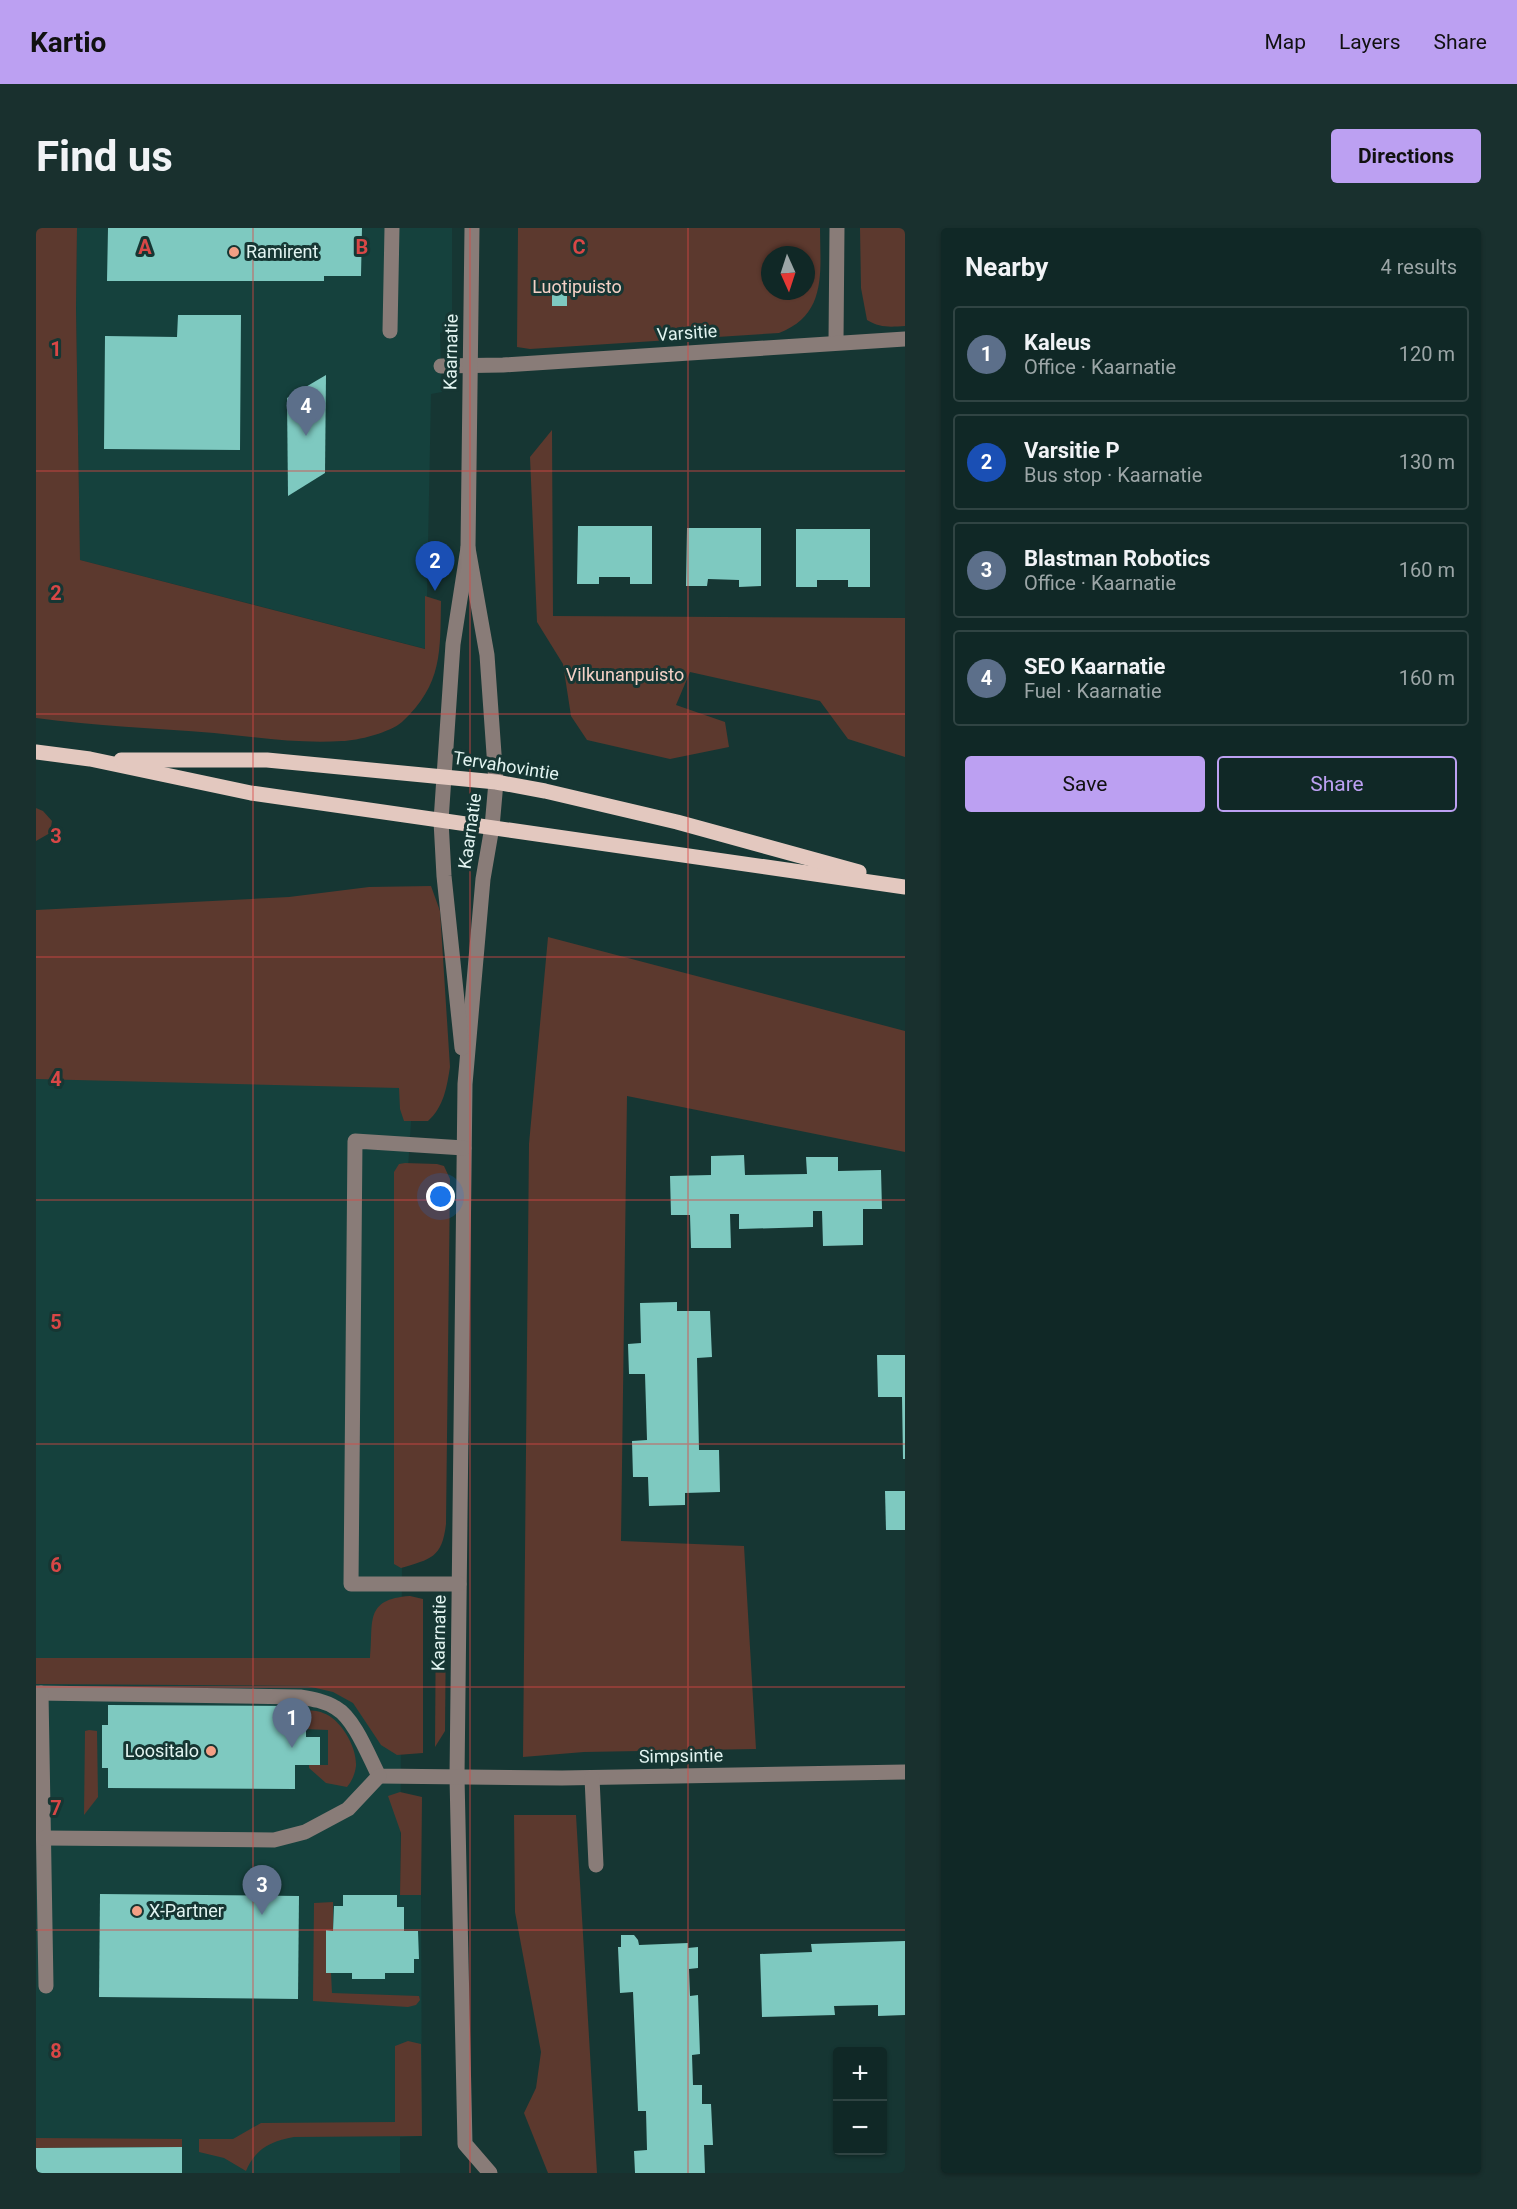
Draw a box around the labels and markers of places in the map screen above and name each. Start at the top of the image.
place label: Ramirent [246,241,318,262]
marker: Ramirent [227,245,241,259]
pin: 4 [286,386,326,436]
pin: 2 [416,542,454,591]
pin: 1 [272,1698,312,1748]
place label: Loositalo [125,1740,199,1761]
marker: Loositalo [204,1744,218,1758]
pin: 3 [242,1866,282,1915]
place label: X-Partner [149,1900,224,1921]
marker: X-Partner [130,1904,144,1918]

